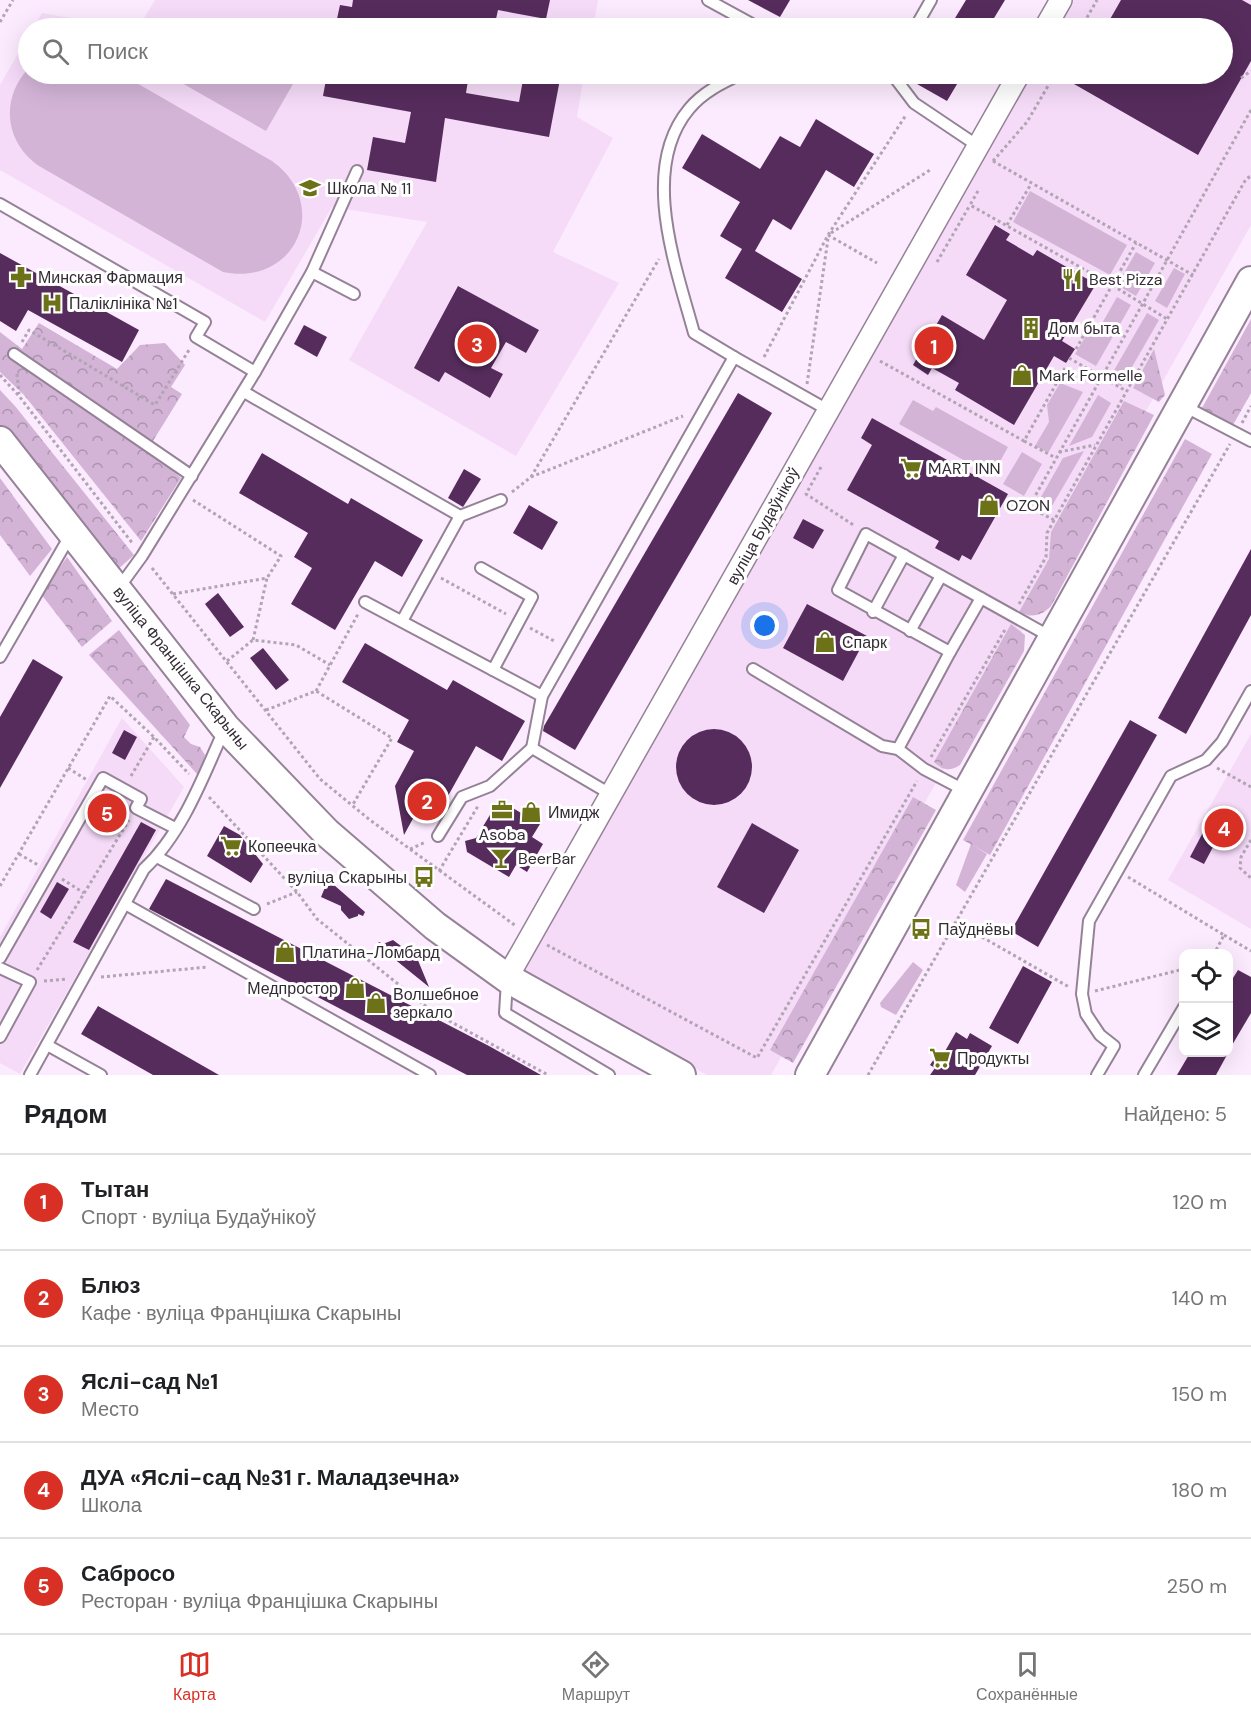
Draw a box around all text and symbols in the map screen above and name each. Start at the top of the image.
search box [18,18,1233,84]
icon: search [39,35,72,68]
text: Поиск [87,37,148,66]
school or university icon: Школа № 11 [298,176,322,200]
place label: Школа № 11 [327,178,411,199]
pharmacy icon: Минская Фармация [9,265,33,289]
place label: Минская Фармация [38,267,183,288]
restaurant icon: Best Pizza [1060,267,1084,291]
place label: Best Pizza [1089,269,1162,290]
hospital icon: Паліклініка №1 [40,291,64,315]
place label: Паліклініка №1 [69,293,177,314]
building icon: Дом быта [1019,316,1043,340]
place label: Дом быта [1048,318,1120,339]
pin: 3 [458,322,496,366]
pin: 1 [914,324,954,368]
shop icon: Mark Formelle [1010,363,1034,387]
place label: Mark Formelle [1039,365,1143,386]
supermarket icon: MART INN [899,456,923,480]
place label: MART INN [928,458,1001,479]
street label: вуліца Будаўнікоў [722,463,804,589]
shop icon: OZON [977,493,1001,517]
place label: OZON [1006,495,1050,516]
street label: вуліца Францішка Скарыны [109,582,253,754]
your location [750,611,779,640]
shop icon: Спарк [813,630,837,654]
place label: Спарк [842,632,888,653]
pin: 2 [408,778,446,824]
pin: 5 [88,790,126,836]
office icon: Asoba [490,798,514,822]
shop icon: Имидж [519,800,543,824]
place label: Имидж [548,802,600,823]
pin: 4 [1204,806,1244,850]
place label: Asoba [479,824,525,845]
supermarket icon: Копеечка [219,834,243,858]
place label: Копеечка [248,836,317,857]
bar icon: BeerBar [489,846,513,870]
place label: BeerBar [518,848,576,869]
bus stop icon: вуліца Скарыны [412,865,436,889]
place label: вуліца Скарыны [287,867,407,888]
bus stop icon: Паўднёвы [909,917,933,941]
place label: Паўднёвы [938,919,1013,940]
shop icon: Платина-Ломбард [273,940,297,964]
place label: Платина-Ломбард [302,942,440,963]
map controls [1179,949,1233,1057]
button: locate [1179,949,1233,1003]
shop icon: Медпростор [343,976,367,1000]
place label: Медпростор [247,978,338,999]
place label: Волшебное зеркало [393,984,479,1023]
shop icon: Волшебное зеркало [364,991,388,1015]
button: layers [1179,1003,1233,1057]
supermarket icon: Продукты [928,1046,952,1070]
place label: Продукты [957,1048,1029,1069]
text: Рядом [24,1097,107,1131]
text: Найдено: 5 [1124,1101,1227,1127]
text: Тытан [81,1175,149,1204]
text: 1 [40,1189,47,1215]
text: 120 m [1173,1189,1227,1215]
text: Спорт · вуліца Будаўнікоў [81,1204,316,1230]
text: Блюз [81,1271,141,1300]
text: 2 [38,1285,49,1311]
text: 140 m [1172,1285,1227,1311]
text: Кафе · вуліца Францішка Скарыны [81,1300,401,1326]
text: Яслі-сад №1 [81,1367,218,1396]
text: 3 [37,1381,50,1407]
text: 150 m [1172,1381,1227,1407]
text: Место [81,1396,139,1422]
text: ДУА «Яслі-сад №31 г. Маладзечна» [81,1463,460,1492]
text: 4 [37,1477,50,1503]
text: 180 m [1172,1477,1227,1503]
text: Школа [81,1492,142,1518]
text: Сабросо [81,1559,175,1588]
text: 5 [37,1573,50,1599]
text: 250 m [1166,1573,1227,1599]
text: Ресторан · вуліца Францішка Скарыны [81,1588,438,1614]
tab: Карта [173,1648,216,1705]
tab: Маршрут [562,1648,630,1705]
tab: Сохранённые [976,1648,1078,1705]

